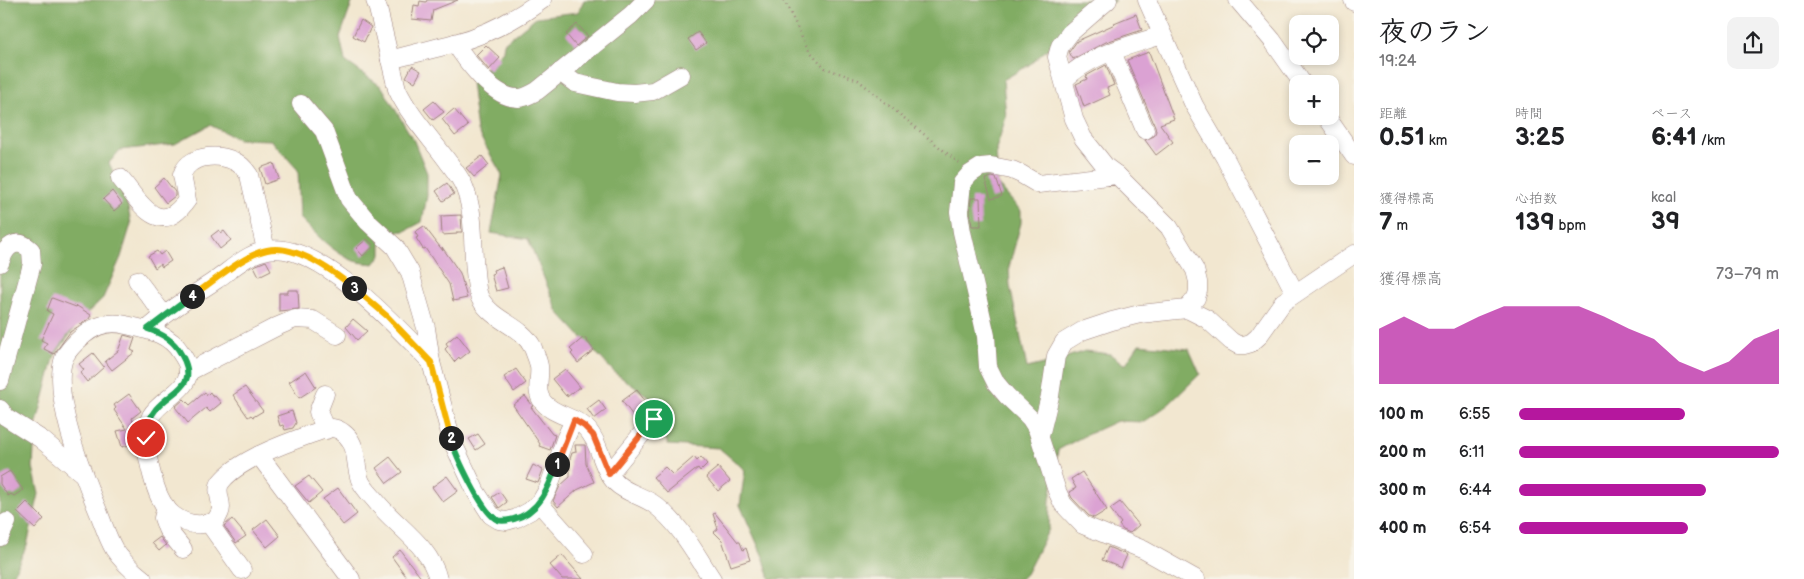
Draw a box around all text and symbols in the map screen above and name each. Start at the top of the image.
map controls [1289,15,1339,185]
button: locate [1289,15,1339,65]
text: 夜のラン [1379,16,1491,49]
button: share [1727,17,1779,69]
text: 19:24 [1379,52,1417,71]
button: + [1289,75,1339,125]
text: 距離 [1379,105,1407,122]
text: 時間 [1515,105,1543,122]
text: ペース [1651,105,1692,122]
text: 0.51 [1379,122,1425,153]
text: 3:25 [1515,122,1565,153]
text: 6:41 [1651,122,1697,153]
text: km [1425,132,1447,149]
text: /km [1697,132,1725,149]
button: − [1289,135,1339,185]
text: kcal [1651,189,1676,206]
text: 獲得標高 [1379,190,1435,207]
text: 心拍数 [1515,190,1557,207]
text: 39 [1651,206,1680,237]
text: 7 [1379,207,1393,238]
text: 139 [1515,207,1555,238]
text: m [1393,217,1408,234]
text: bpm [1555,217,1586,234]
text: 73–79 m [1716,265,1779,284]
text: 獲得標高 [1379,270,1443,289]
pin: 3 [342,276,366,300]
text: 3 [350,280,359,297]
pin: 4 [180,284,204,308]
text: 4 [188,288,197,305]
pin [633,398,675,440]
icon: arrive [640,405,668,433]
text: 100 m [1379,405,1424,424]
text: 6:55 [1459,405,1490,424]
pin [125,417,167,459]
icon: check [132,424,160,452]
pin: 2 [438,426,464,450]
text: 2 [447,430,456,447]
text: 200 m [1379,443,1426,462]
text: 6:11 [1459,443,1484,462]
pin: 1 [544,452,570,476]
text: 1 [555,456,560,473]
text: 300 m [1379,481,1426,500]
text: 6:44 [1459,481,1492,500]
text: 400 m [1379,519,1426,538]
text: 6:54 [1459,519,1491,538]

